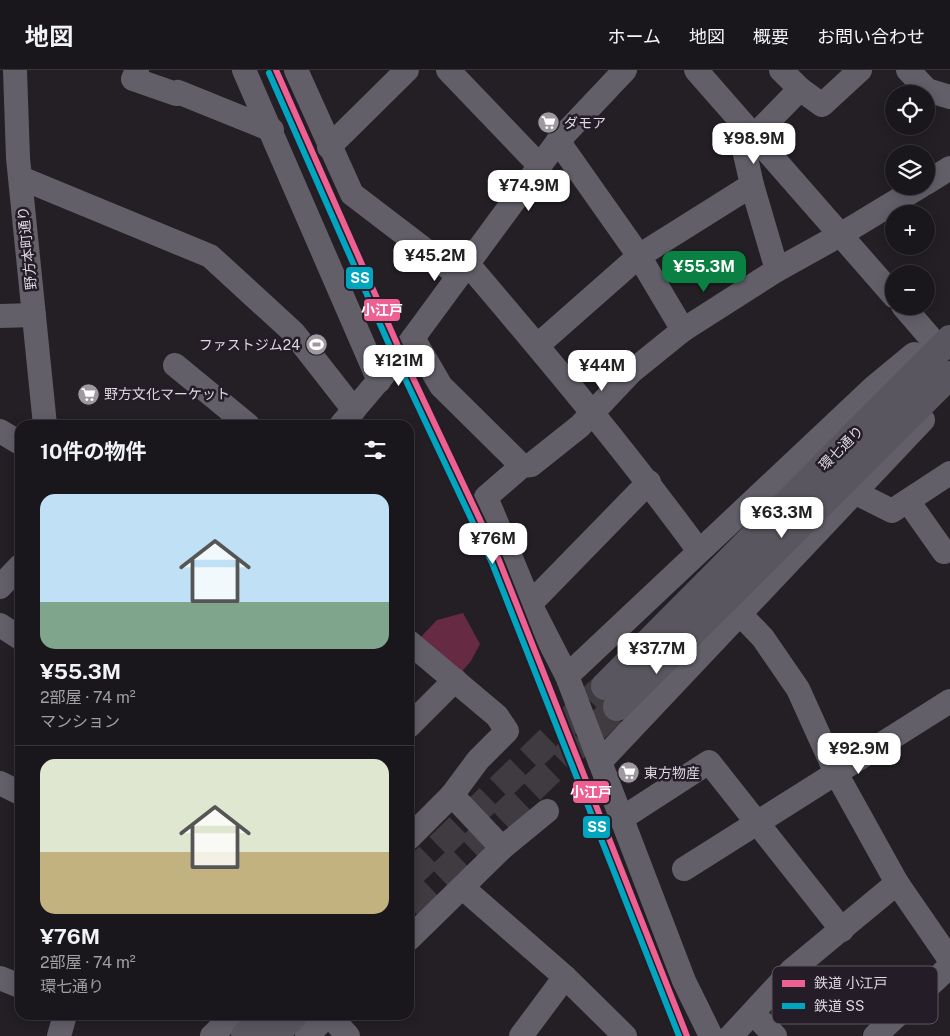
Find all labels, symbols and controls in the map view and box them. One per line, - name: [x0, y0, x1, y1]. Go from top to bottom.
- text: 地図: [25, 22, 73, 50]
- text: ホーム: [608, 26, 661, 47]
- text: 地図: [689, 26, 725, 47]
- text: 概要: [753, 26, 789, 47]
- text: お問い合わせ: [817, 26, 925, 47]
- map controls: [885, 85, 935, 315]
- button: locate: [885, 85, 935, 135]
- supermarket icon: ダモア: [536, 111, 560, 135]
- place label: ダモア: [564, 115, 606, 131]
- pin: ¥98.9M: [713, 122, 795, 165]
- text: ¥98.9M: [723, 129, 785, 148]
- button: layers: [885, 145, 935, 195]
- pin: ¥74.9M: [488, 170, 570, 212]
- text: ¥74.9M: [499, 176, 559, 195]
- street label: 野方本町通り: [15, 205, 39, 291]
- button: +: [885, 205, 935, 255]
- pin: ¥45.2M: [394, 240, 476, 282]
- text: ¥45.2M: [404, 246, 466, 265]
- pin: ¥55.3M: [663, 250, 745, 293]
- text: ¥55.3M: [673, 257, 735, 276]
- button: −: [885, 265, 935, 315]
- line badge: SS: [345, 266, 374, 290]
- text: SS: [350, 270, 370, 286]
- line badge: 小江戸: [363, 298, 401, 322]
- text: 小江戸: [361, 302, 403, 318]
- sports icon: ファストジム24: [304, 333, 328, 357]
- place label: ファストジム24: [199, 337, 300, 353]
- pin: ¥121M: [364, 344, 434, 387]
- pin: ¥44M: [572, 350, 632, 392]
- text: ¥121M: [374, 351, 424, 370]
- text: ¥44M: [579, 356, 625, 375]
- supermarket icon: 野方文化マーケット: [76, 382, 100, 406]
- place label: 野方文化マーケット: [104, 386, 230, 402]
- street label: 環七通り: [816, 423, 866, 473]
- icon: filters: [361, 436, 389, 464]
- text: 10件の物件: [40, 439, 147, 464]
- pin: ¥63.3M: [741, 496, 823, 539]
- text: ¥63.3M: [751, 503, 813, 522]
- pin: ¥76M: [463, 522, 523, 565]
- icon: home: [170, 526, 260, 616]
- text: ¥76M: [470, 529, 516, 548]
- pin: ¥37.7M: [616, 632, 698, 675]
- text: ¥37.7M: [629, 639, 685, 658]
- text: ¥55.3M: [40, 659, 121, 684]
- text: 2部屋 · 74 m²: [40, 688, 136, 707]
- text: マンション: [40, 712, 120, 731]
- pin: ¥92.9M: [818, 732, 900, 775]
- text: ¥92.9M: [829, 739, 889, 758]
- supermarket icon: 東方物産: [616, 761, 640, 785]
- place label: 東方物産: [644, 765, 700, 781]
- line badge: 小江戸: [572, 780, 610, 804]
- text: 小江戸: [570, 784, 612, 800]
- icon: home: [170, 792, 260, 882]
- line badge: SS: [582, 815, 611, 839]
- text: SS: [587, 819, 607, 835]
- text: ¥76M: [40, 924, 100, 949]
- text: 2部屋 · 74 m²: [40, 953, 136, 972]
- legend: [772, 966, 938, 1024]
- text: 鉄道 小江戸: [814, 975, 887, 991]
- text: 環七通り: [40, 977, 104, 996]
- text: 鉄道 SS: [814, 998, 864, 1014]

